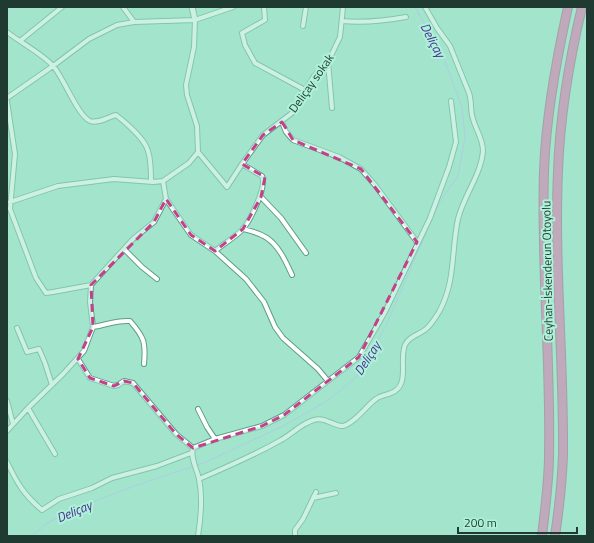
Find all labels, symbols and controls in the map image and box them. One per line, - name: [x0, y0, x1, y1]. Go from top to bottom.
- water label: Deliçay: [415, 19, 451, 63]
- street label: Deliçay sokak: [284, 49, 338, 116]
- street label: Ceyhan-İskenderun Otoyolu: [536, 201, 558, 341]
- water label: Deliçay: [349, 335, 387, 379]
- water label: Deliçay: [53, 494, 97, 527]
- scale bar: [458, 509, 577, 535]
- text: 200 m: [464, 513, 497, 532]

